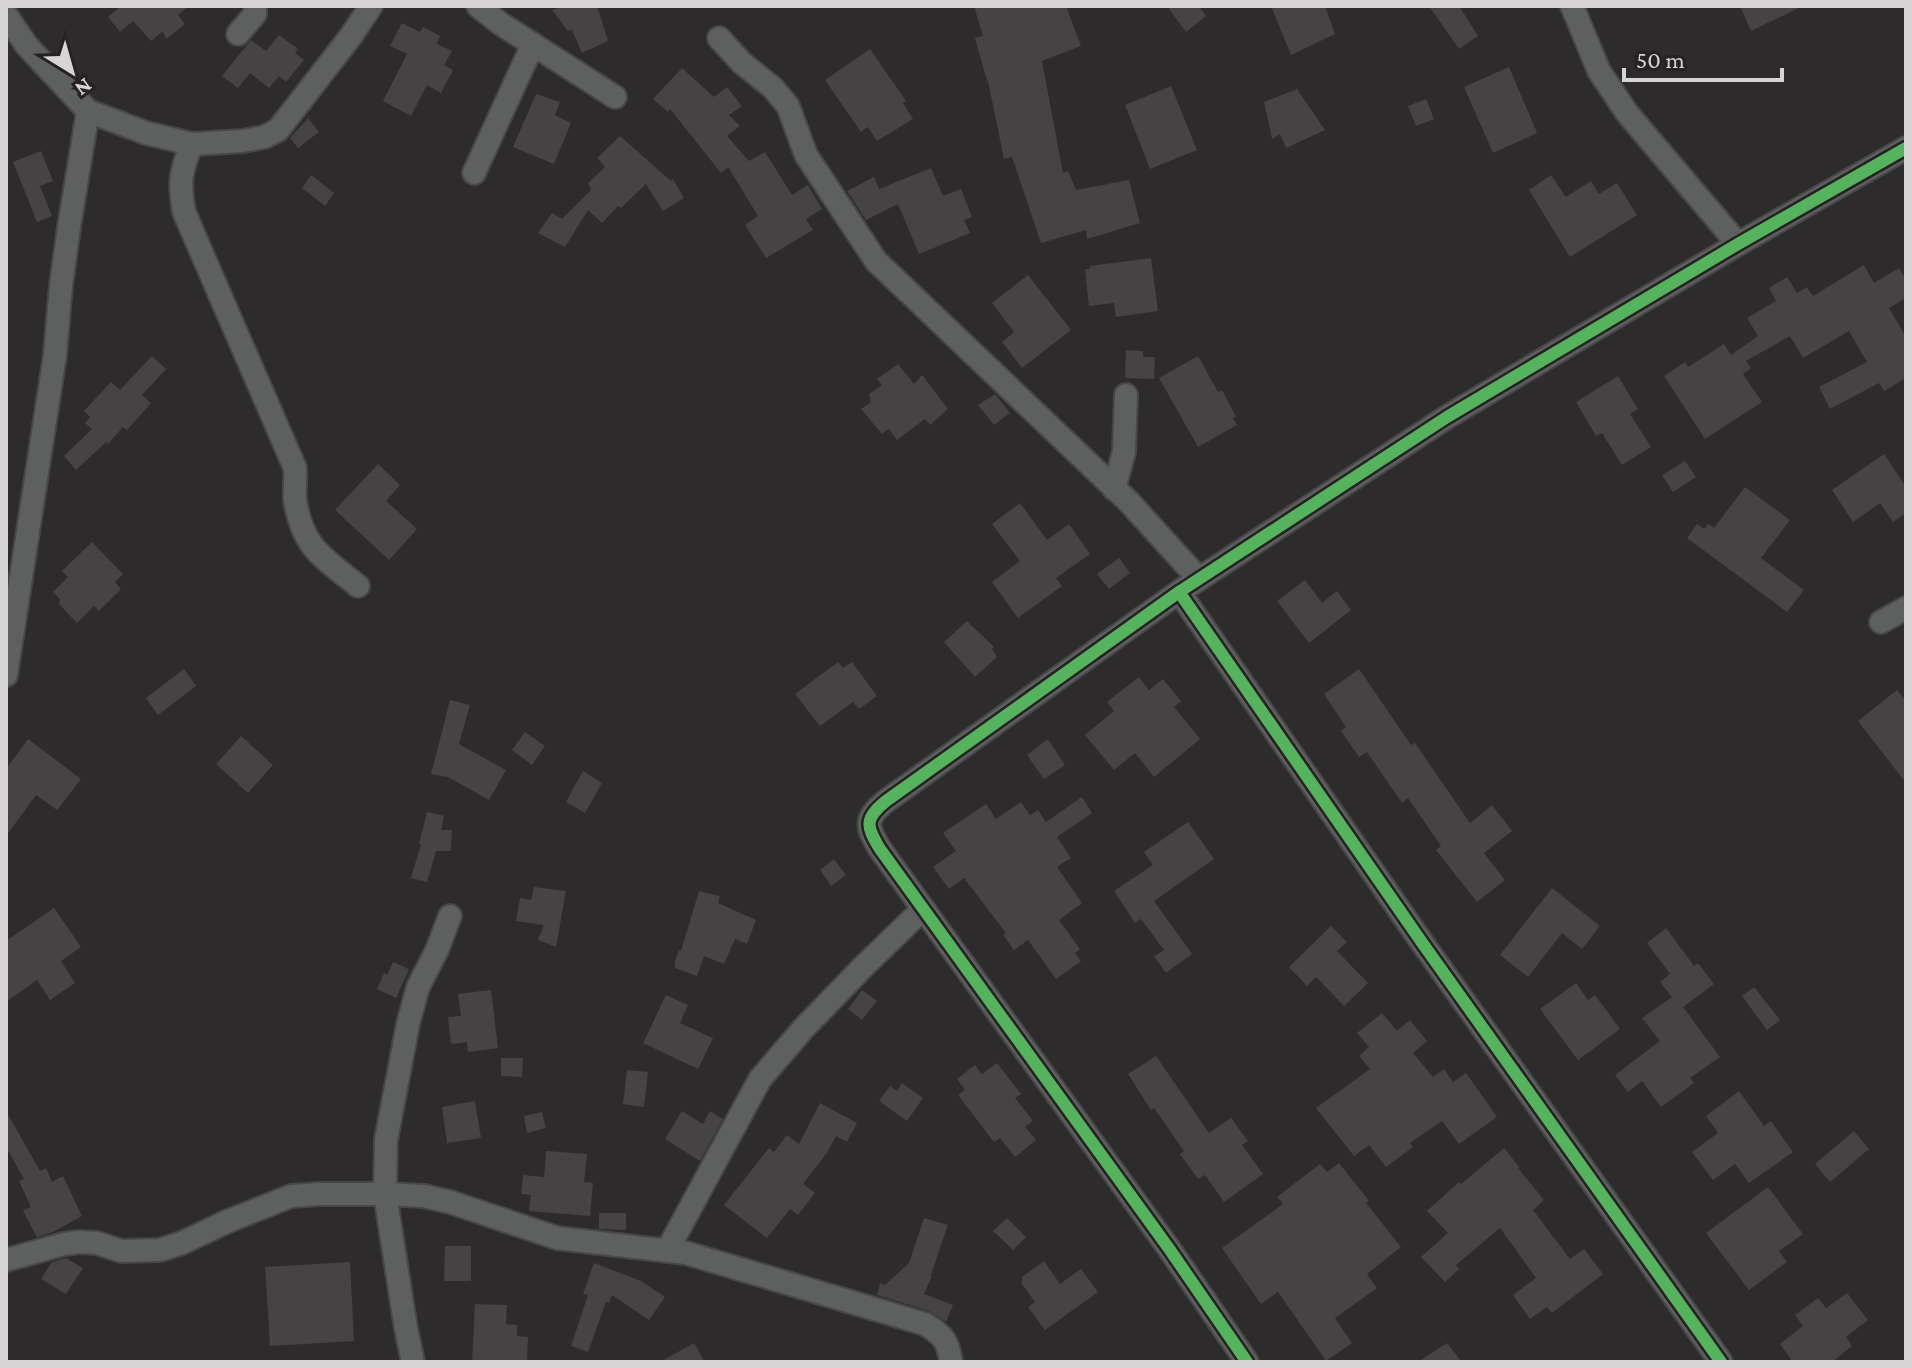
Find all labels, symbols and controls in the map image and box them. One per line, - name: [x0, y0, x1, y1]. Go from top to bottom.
- north arrow: [32, 32, 112, 112]
- scale bar: [1624, 32, 1782, 82]
- text: 50 m: [1636, 46, 1685, 73]
- text: N: [70, 73, 97, 102]

